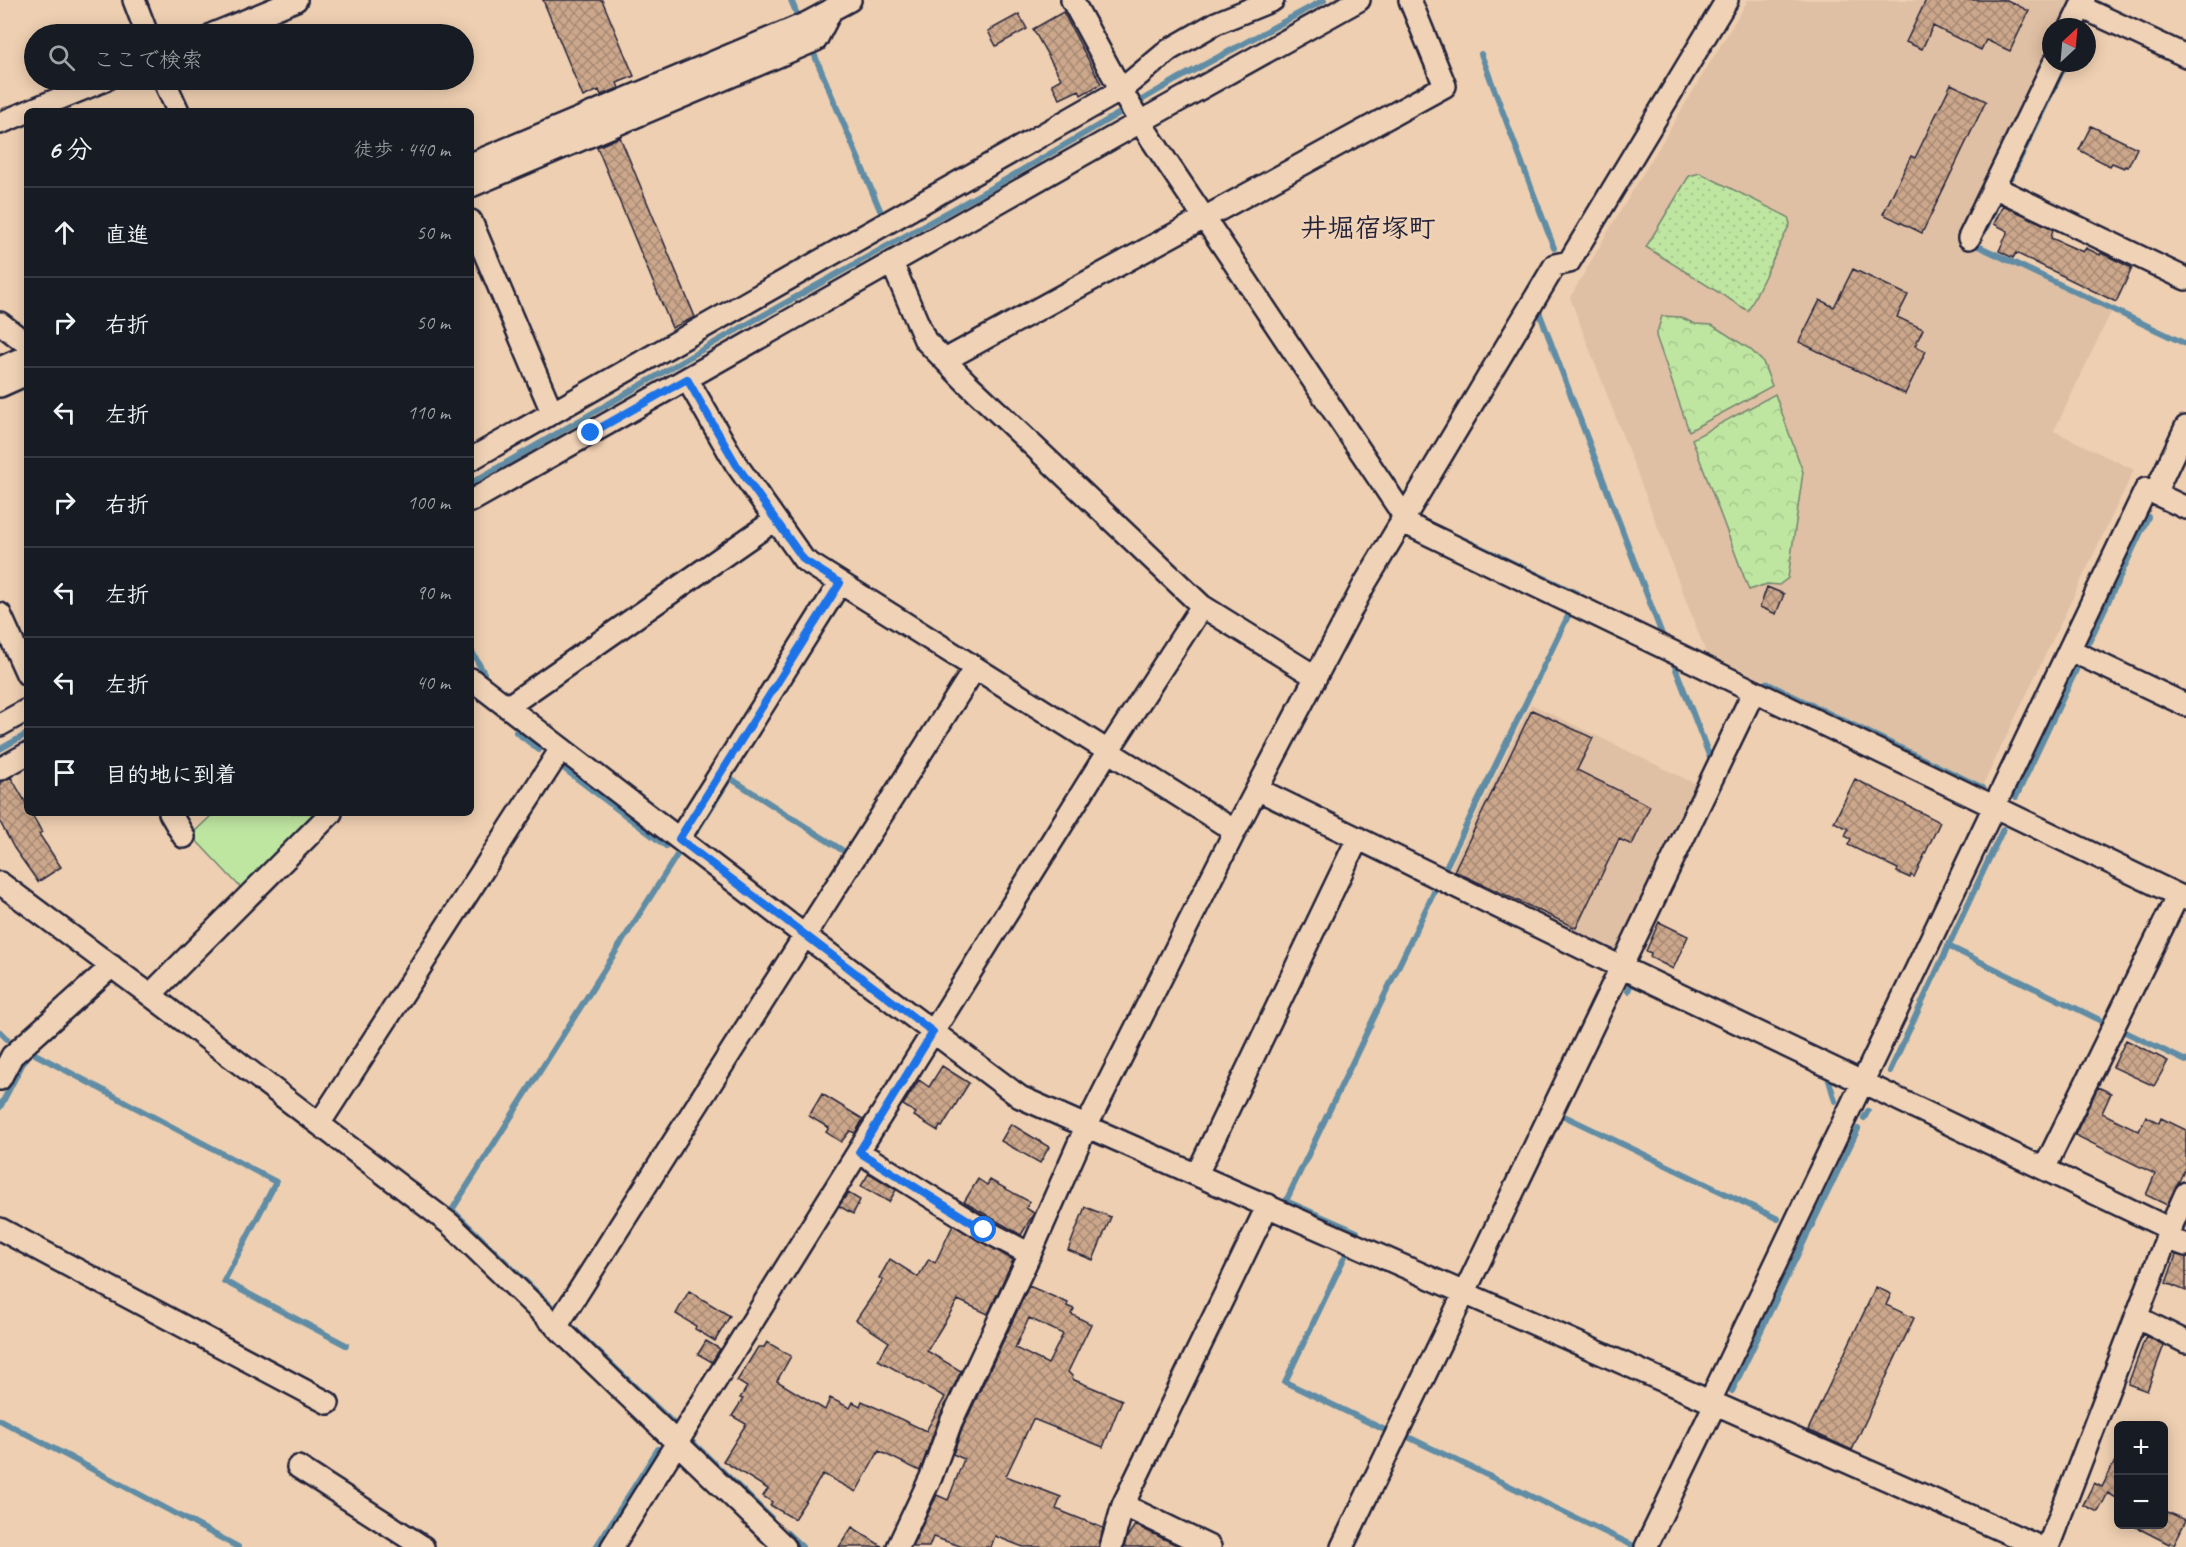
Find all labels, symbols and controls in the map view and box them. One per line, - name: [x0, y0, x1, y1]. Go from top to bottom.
- north arrow: [2042, 18, 2096, 72]
- search box: [24, 24, 474, 90]
- icon: search: [45, 41, 78, 74]
- text: ここで検索: [93, 46, 203, 74]
- text: 6 分: [48, 133, 93, 166]
- text: 徒歩 · 440 m: [354, 137, 450, 162]
- district label: 井堀宿塚町: [1301, 211, 1436, 245]
- icon: ahead: [48, 216, 81, 249]
- text: 50 m: [416, 220, 450, 245]
- text: 直進: [105, 221, 149, 249]
- icon: right: [48, 306, 81, 339]
- text: 50 m: [416, 310, 450, 335]
- text: 右折: [105, 311, 149, 339]
- icon: left: [48, 396, 81, 429]
- text: 110 m: [407, 400, 450, 425]
- text: 左折: [105, 401, 149, 429]
- route end: [577, 419, 603, 445]
- icon: right: [48, 486, 81, 519]
- text: 100 m: [407, 490, 450, 515]
- text: 右折: [105, 491, 149, 519]
- icon: left: [48, 576, 81, 609]
- text: 90 m: [416, 580, 450, 605]
- text: 左折: [105, 581, 149, 609]
- icon: left: [48, 666, 81, 699]
- text: 40 m: [416, 670, 450, 695]
- text: 左折: [105, 671, 149, 699]
- icon: arrive: [48, 756, 81, 789]
- text: 目的地に到着: [105, 761, 237, 789]
- route start: [970, 1216, 996, 1242]
- map controls: [2114, 1421, 2168, 1529]
- button: +: [2114, 1421, 2168, 1475]
- button: −: [2114, 1475, 2168, 1529]

